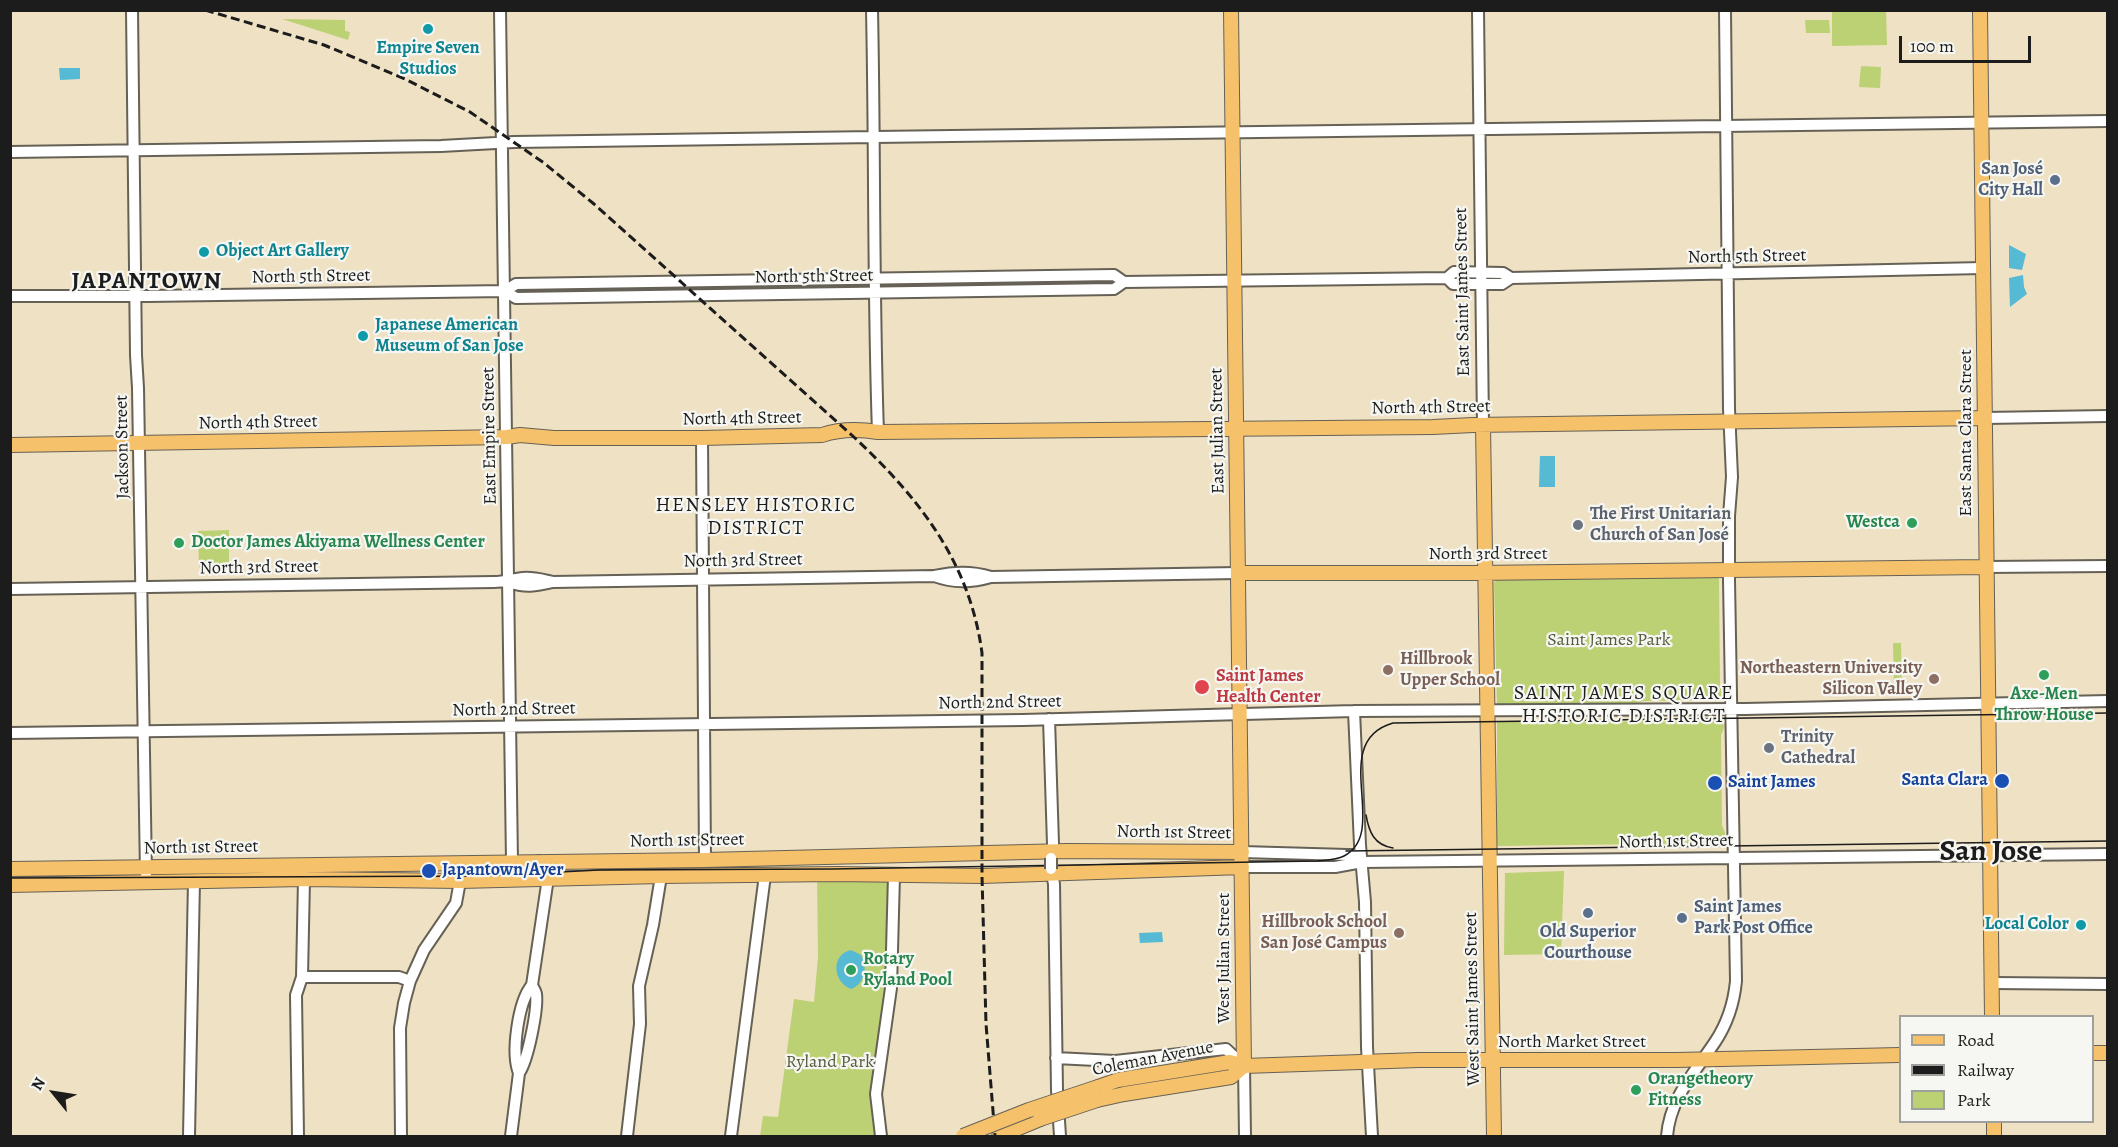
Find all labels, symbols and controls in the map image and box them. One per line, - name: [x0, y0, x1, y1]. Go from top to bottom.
- marker: Empire Seven Studios: [421, 22, 435, 36]
- scale bar: [1902, 24, 2034, 62]
- text: 100 m: [1910, 34, 1954, 58]
- place label: Empire Seven Studios: [376, 38, 480, 80]
- place label: San José City Hall: [1978, 159, 2043, 201]
- marker: San José City Hall: [2048, 173, 2062, 187]
- street label: East Saint James Street: [1451, 207, 1475, 377]
- place label: Object Art Gallery: [216, 241, 349, 263]
- marker: Object Art Gallery: [197, 245, 211, 259]
- street label: North 5th Street: [1687, 245, 1807, 269]
- street label: North 5th Street: [251, 265, 371, 289]
- street label: North 5th Street: [754, 265, 874, 289]
- district label: JAPANTOWN: [72, 268, 222, 296]
- place label: Japanese American Museum of San Jose: [375, 315, 524, 358]
- marker: Japanese American Museum of San Jose: [356, 329, 370, 343]
- street label: East Santa Clara Street: [1956, 349, 1978, 517]
- street label: East Empire Street: [478, 367, 502, 505]
- street label: East Julian Street: [1206, 368, 1230, 494]
- street label: Jackson Street: [111, 395, 135, 499]
- street label: North 4th Street: [1371, 396, 1491, 420]
- street label: North 4th Street: [682, 407, 802, 431]
- street label: North 4th Street: [198, 411, 318, 435]
- district label: HENSLEY HISTORIC DISTRICT: [656, 494, 856, 541]
- place label: The First Unitarian Church of San José: [1590, 504, 1731, 546]
- place label: Westca: [1846, 512, 1900, 534]
- marker: Westca: [1905, 516, 1919, 530]
- marker: The First Unitarian Church of San José: [1571, 518, 1585, 532]
- place label: Doctor James Akiyama Wellness Center: [191, 532, 485, 554]
- marker: Doctor James Akiyama Wellness Center: [172, 536, 186, 550]
- street label: North 3rd Street: [1428, 544, 1548, 566]
- street label: North 3rd Street: [683, 549, 803, 573]
- street label: North 3rd Street: [199, 556, 319, 580]
- park label: Saint James Park: [1547, 630, 1671, 652]
- place label: Hillbrook Upper School: [1400, 649, 1500, 692]
- place label: Northeastern University Silicon Valley: [1740, 658, 1922, 700]
- marker: Hillbrook Upper School: [1381, 663, 1395, 677]
- place label: Saint James Health Center: [1216, 666, 1321, 708]
- marker: Axe-Men Throw House: [2037, 668, 2051, 682]
- marker: Northeastern University Silicon Valley: [1927, 672, 1941, 686]
- marker: Saint James Health Center: [1193, 678, 1211, 696]
- district label: SAINT JAMES SQUARE HISTORIC DISTRICT: [1514, 682, 1734, 729]
- place label: Axe-Men Throw House: [1995, 684, 2093, 726]
- street label: North 2nd Street: [938, 691, 1062, 715]
- street label: North 2nd Street: [452, 698, 576, 722]
- place label: Trinity Cathedral: [1781, 727, 1855, 770]
- marker: Trinity Cathedral: [1762, 741, 1776, 755]
- place label: Santa Clara: [1901, 770, 1988, 792]
- place label: Saint James: [1728, 772, 1816, 794]
- marker: Santa Clara: [1993, 772, 2011, 790]
- marker: Saint James: [1706, 774, 1724, 792]
- street label: North 1st Street: [1116, 821, 1232, 845]
- street label: North 1st Street: [629, 829, 745, 853]
- street label: North 1st Street: [1618, 830, 1734, 854]
- district label: San Jose: [1940, 835, 2042, 871]
- street label: North 1st Street: [143, 836, 259, 860]
- place label: Japantown/Ayer: [442, 860, 564, 882]
- marker: Japantown/Ayer: [420, 862, 438, 880]
- street label: West Julian Street: [1214, 893, 1236, 1023]
- place label: Saint James Park Post Office: [1694, 897, 1813, 940]
- marker: Old Superior Courthouse: [1581, 906, 1595, 920]
- marker: Saint James Park Post Office: [1675, 911, 1689, 925]
- place label: Hillbrook School San José Campus: [1260, 912, 1387, 954]
- street label: West Saint James Street: [1461, 912, 1485, 1086]
- place label: Local Color: [1985, 914, 2069, 936]
- marker: Local Color: [2074, 918, 2088, 932]
- place label: Old Superior Courthouse: [1540, 922, 1636, 964]
- marker: Hillbrook School San José Campus: [1392, 926, 1406, 940]
- place label: Rotary Ryland Pool: [863, 949, 952, 992]
- marker: Rotary Ryland Pool: [844, 963, 858, 977]
- legend: [1899, 1015, 2094, 1123]
- text: Road: [1957, 1028, 1994, 1052]
- street label: North Market Street: [1498, 1032, 1646, 1054]
- street label: Coleman Avenue: [1091, 1037, 1215, 1081]
- park label: Ryland Park: [786, 1052, 874, 1074]
- text: Railway: [1957, 1058, 2014, 1082]
- north arrow: [24, 1063, 84, 1123]
- place label: Orangetheory Fitness: [1648, 1069, 1753, 1112]
- text: N: [26, 1073, 51, 1095]
- marker: Orangetheory Fitness: [1629, 1083, 1643, 1097]
- text: Park: [1957, 1088, 1991, 1112]

